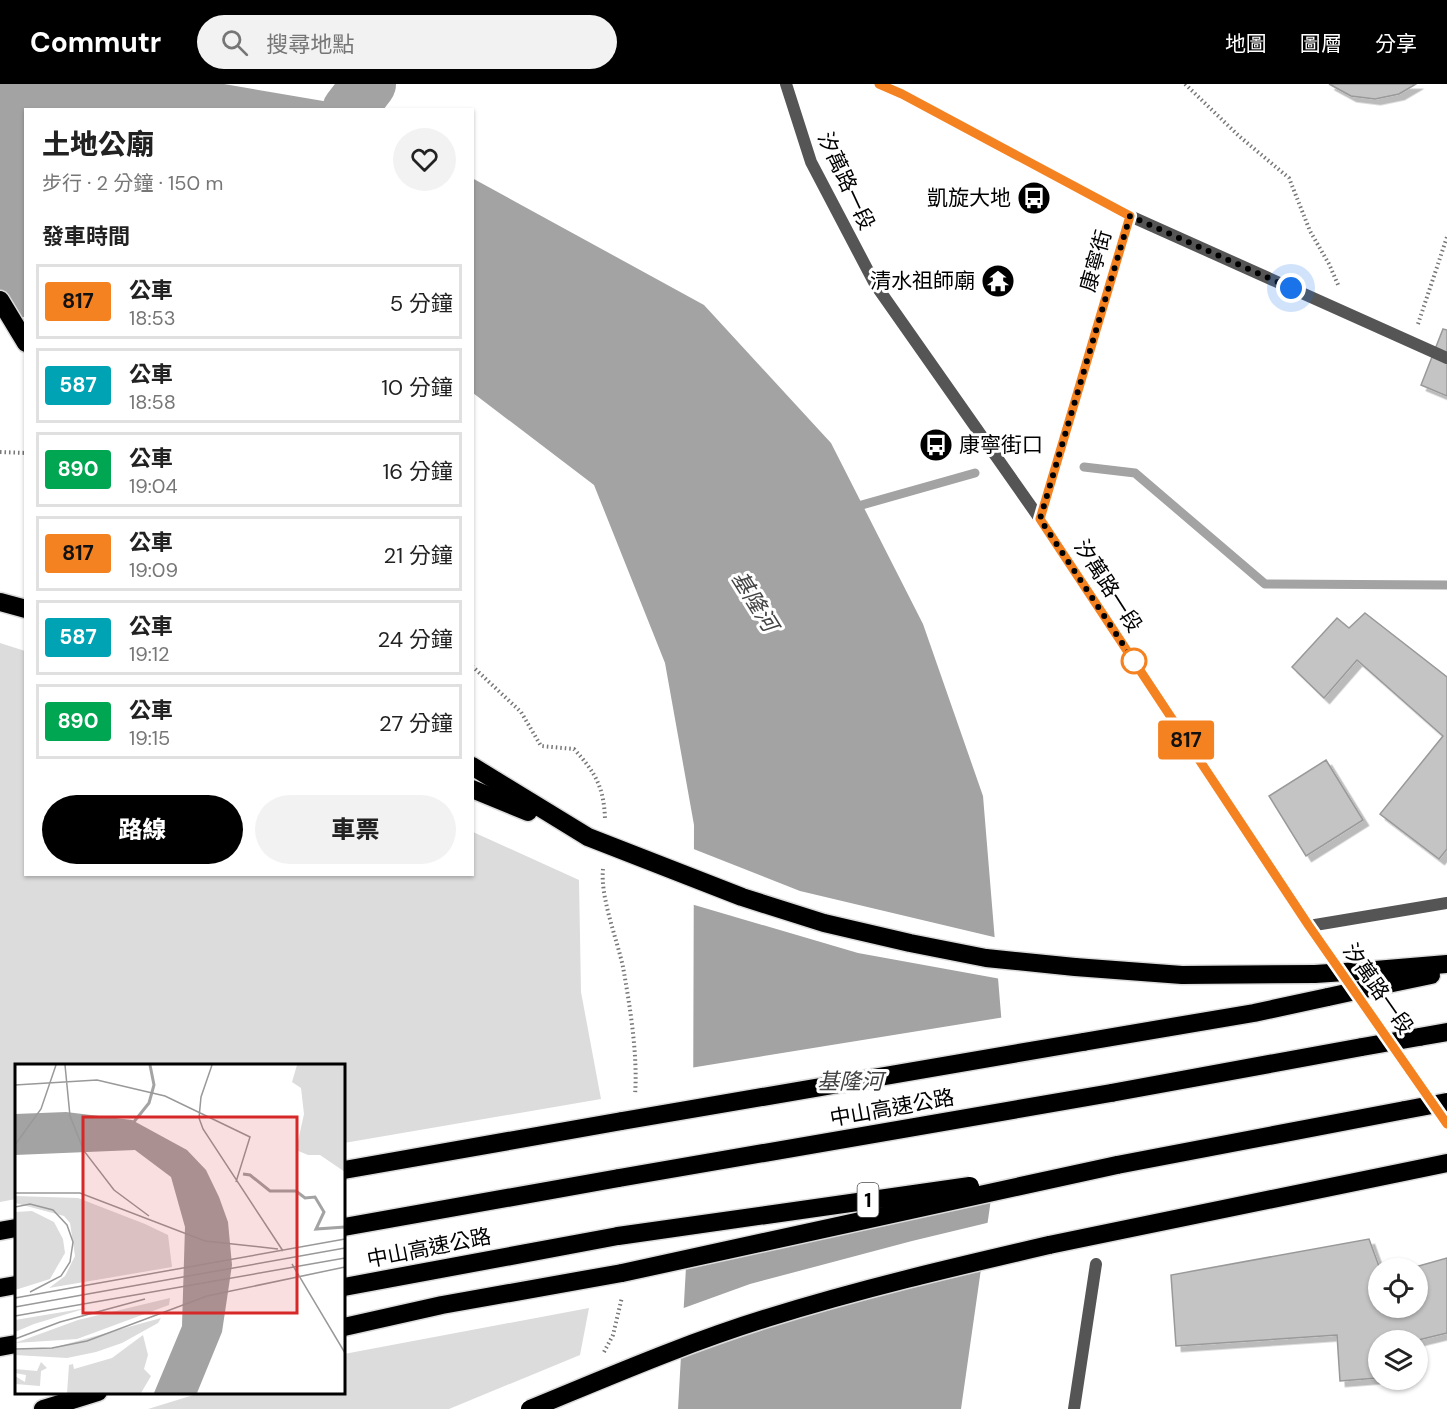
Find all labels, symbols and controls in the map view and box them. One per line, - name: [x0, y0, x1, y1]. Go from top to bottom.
- search box: [197, 15, 617, 69]
- text: Commutr: [30, 24, 161, 61]
- icon: search: [218, 26, 251, 59]
- text: 搜尋地點: [266, 30, 354, 59]
- text: 地圖: [1225, 30, 1267, 58]
- text: 圖層: [1300, 30, 1342, 58]
- text: 分享: [1375, 30, 1417, 58]
- text: 土地公廟: [42, 126, 154, 163]
- button: heart: [393, 128, 456, 191]
- street label: 汐萬路一段: [811, 128, 881, 234]
- text: 步行 · 2 分鐘 · 150 m: [42, 170, 223, 196]
- bus stop icon: 凱旋大地: [1016, 180, 1052, 216]
- place label: 凱旋大地: [927, 184, 1011, 212]
- text: 發車時間: [42, 222, 130, 251]
- street label: 康寧街: [1074, 227, 1118, 295]
- temple icon: 清水祖師廟: [980, 263, 1016, 299]
- place label: 清水祖師廟: [870, 267, 975, 295]
- your location: [1276, 273, 1306, 303]
- text: 公車: [129, 276, 173, 305]
- text: 817: [62, 287, 94, 315]
- text: 5 分鐘: [390, 289, 453, 318]
- text: 18:53: [129, 305, 175, 331]
- text: 公車: [129, 360, 173, 389]
- text: 587: [59, 371, 97, 399]
- text: 10 分鐘: [381, 373, 453, 402]
- text: 18:58: [129, 389, 176, 415]
- bus stop icon: 康寧街口: [918, 427, 954, 463]
- place label: 康寧街口: [959, 431, 1043, 459]
- text: 公車: [129, 444, 173, 473]
- text: 890: [58, 455, 98, 483]
- text: 16 分鐘: [382, 457, 453, 486]
- text: 19:04: [129, 473, 178, 499]
- text: 公車: [129, 528, 173, 557]
- street label: 汐萬路一段: [1068, 534, 1148, 638]
- text: 817: [62, 539, 94, 567]
- text: 21 分鐘: [384, 541, 453, 570]
- text: 19:09: [129, 557, 178, 583]
- water label: 基隆河: [725, 566, 786, 640]
- text: 公車: [129, 612, 173, 641]
- text: 587: [59, 623, 97, 651]
- text: 24 分鐘: [377, 625, 453, 654]
- text: 19:12: [129, 641, 170, 667]
- unlabelled marker: [1121, 648, 1147, 674]
- text: 公車: [129, 696, 173, 725]
- text: 890: [58, 707, 98, 735]
- text: 27 分鐘: [379, 709, 453, 738]
- line badge: 817: [1152, 720, 1220, 760]
- text: 19:15: [129, 725, 170, 751]
- text: 817: [1170, 726, 1202, 754]
- button: 路線: [42, 795, 243, 864]
- button: 車票: [255, 795, 456, 864]
- street label: 汐萬路一段: [1336, 938, 1420, 1040]
- inset map: [15, 1064, 345, 1394]
- water label: 基隆河: [817, 1067, 887, 1096]
- street label: 中山高速公路: [828, 1083, 956, 1133]
- road number: 1: [858, 1183, 878, 1217]
- street label: 中山高速公路: [364, 1222, 494, 1274]
- map controls: [1368, 1258, 1428, 1390]
- button: locate: [1368, 1258, 1428, 1318]
- button: layers: [1368, 1330, 1428, 1390]

